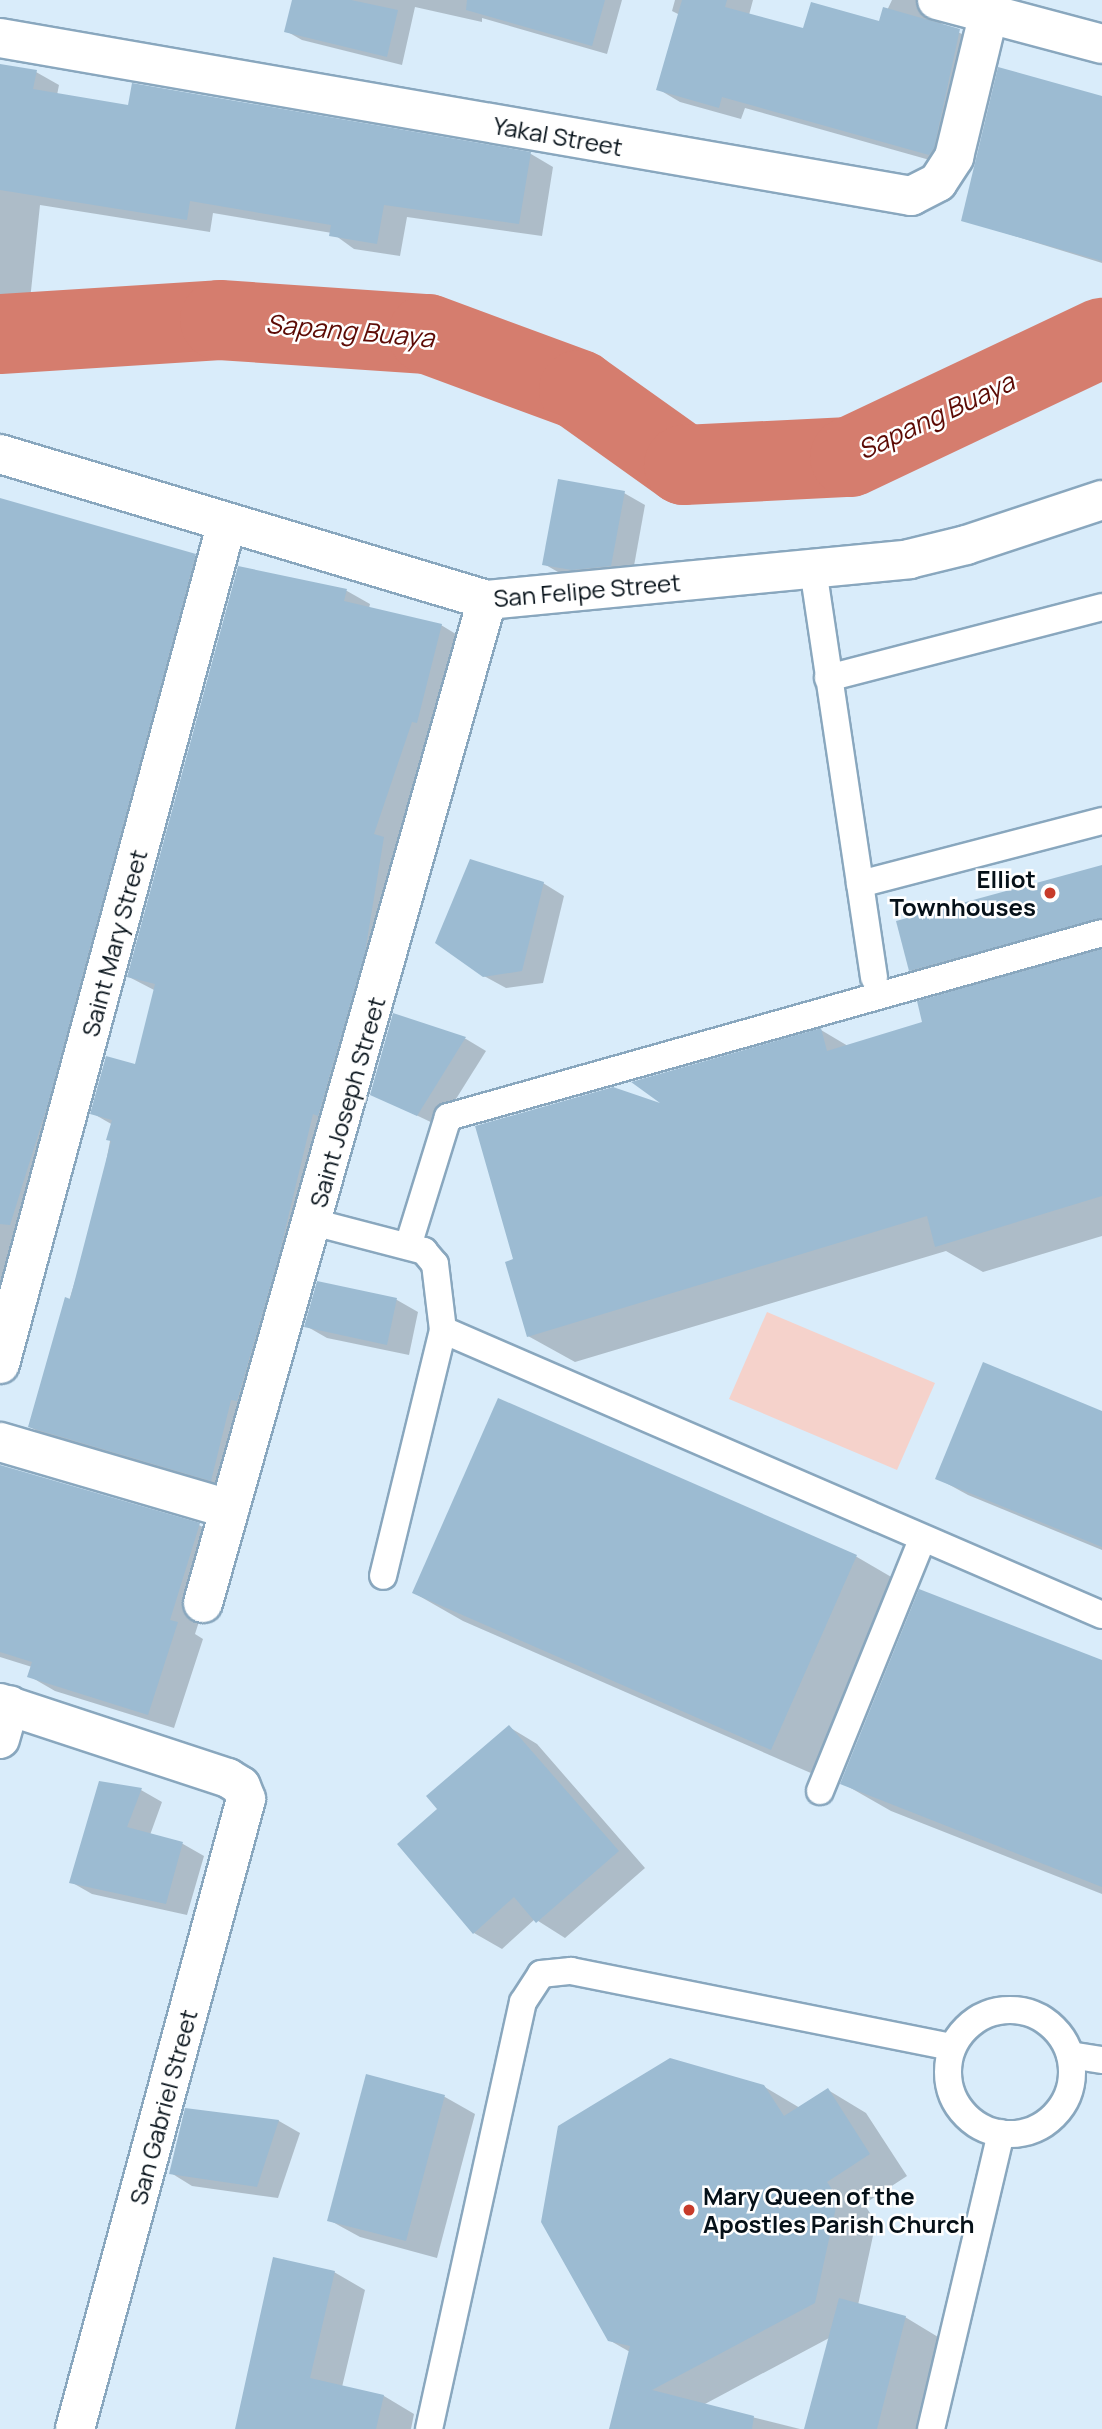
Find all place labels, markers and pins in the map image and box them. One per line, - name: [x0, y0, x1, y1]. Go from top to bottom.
- place label: Elliot Townhouses: [889, 865, 1036, 921]
- marker: Elliot Townhouses: [1042, 885, 1058, 901]
- place label: Mary Queen of the Apostles Parish Church: [703, 2182, 975, 2238]
- marker: Mary Queen of the Apostles Parish Church: [681, 2202, 697, 2218]

